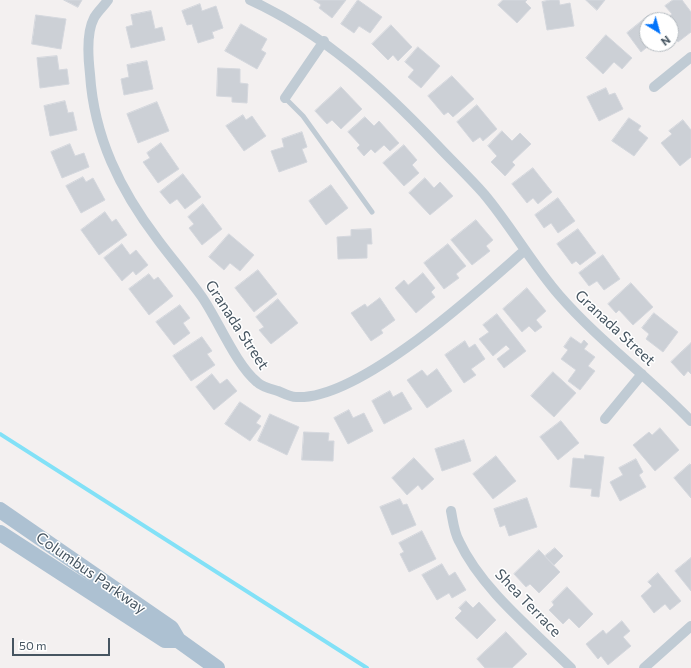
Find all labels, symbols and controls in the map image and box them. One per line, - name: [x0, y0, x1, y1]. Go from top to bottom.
- north arrow: [639, 12, 679, 52]
- text: N: [659, 34, 673, 49]
- street label: Granada Street: [201, 277, 273, 373]
- street label: Granada Street: [571, 286, 659, 370]
- street label: Columbus Parkway: [33, 528, 149, 618]
- street label: Shea Terrace: [491, 565, 565, 641]
- scale bar: [14, 630, 112, 656]
- text: 50 m: [19, 638, 47, 652]

